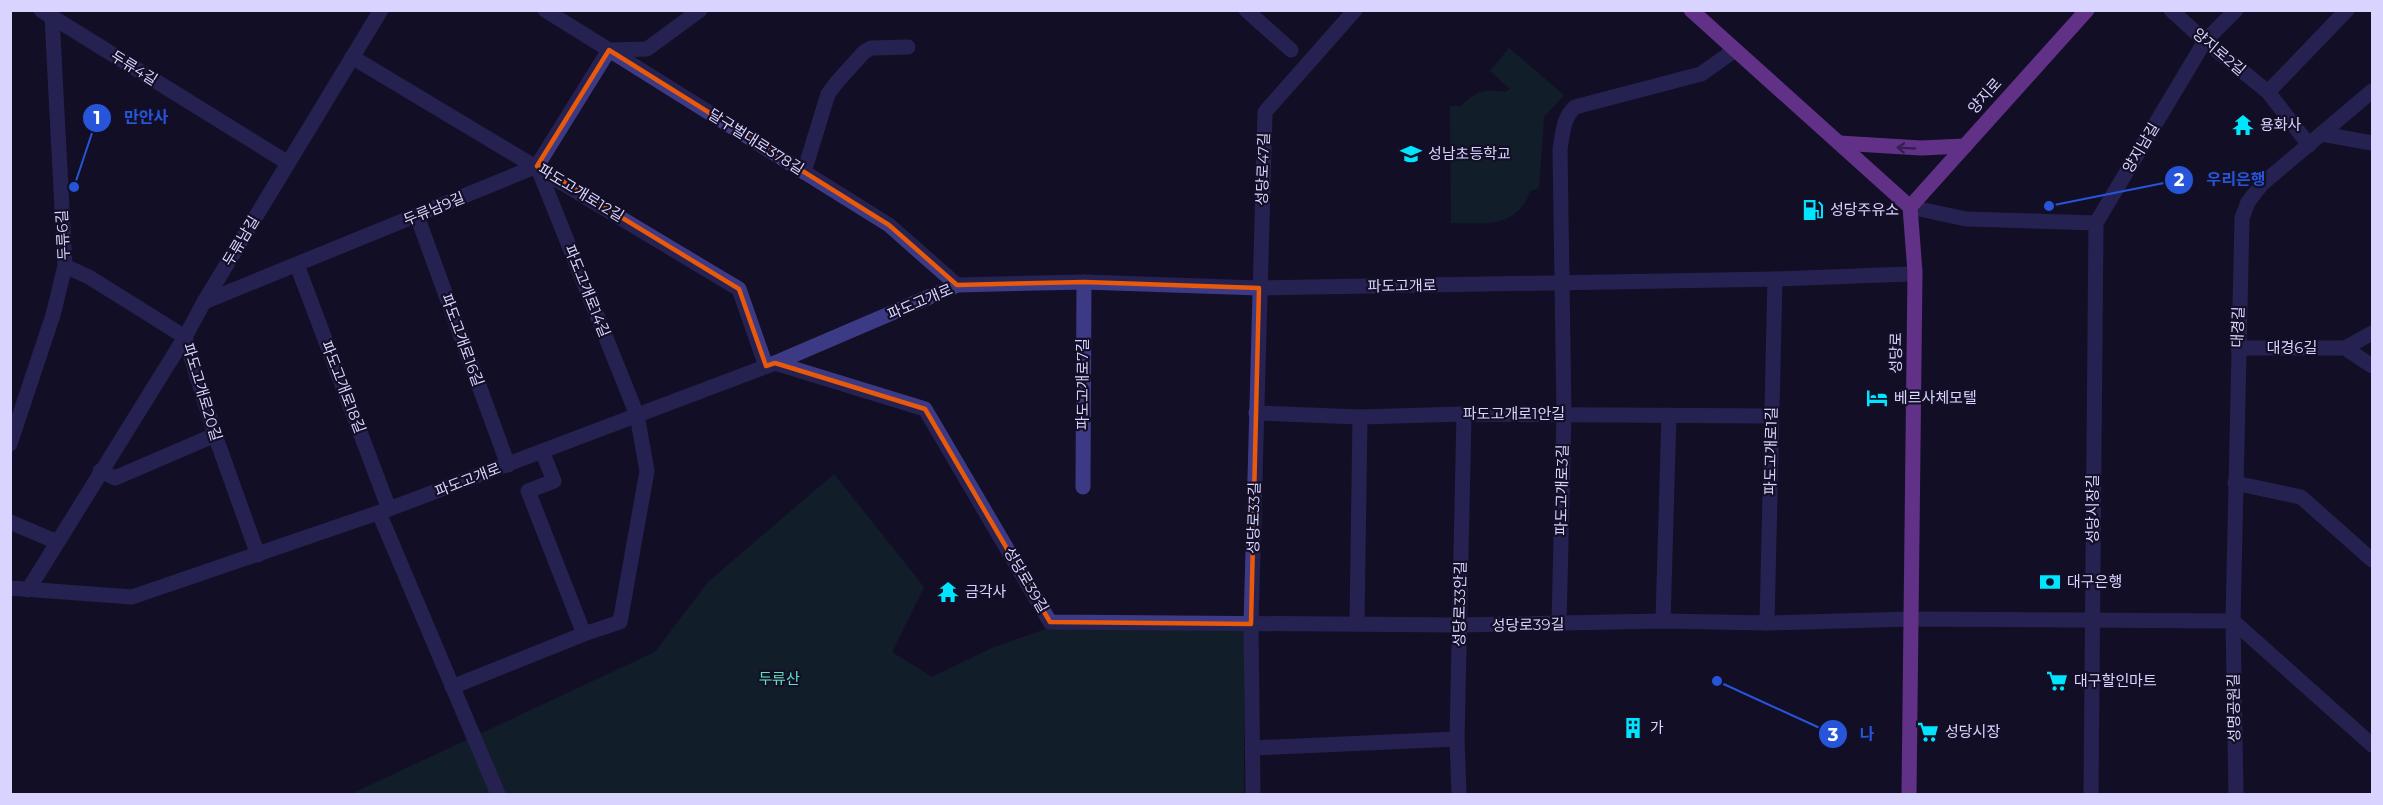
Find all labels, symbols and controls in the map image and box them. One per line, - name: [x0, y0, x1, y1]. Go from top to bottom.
- street label: 양지로2길: [2189, 24, 2250, 79]
- street label: 두류4길: [107, 46, 161, 89]
- street label: 양지로: [1964, 74, 2006, 117]
- callout: 만안사: [82, 101, 181, 135]
- street label: 달구벌대로378길: [705, 105, 808, 179]
- text: 1: [93, 107, 101, 129]
- text: 만안사: [124, 108, 168, 127]
- temple icon: 용화사: [2231, 113, 2255, 137]
- place label: 용화사: [2260, 115, 2302, 134]
- street label: 양지남길: [2118, 119, 2163, 176]
- street label: 성당로47길: [1252, 132, 1273, 206]
- school or university icon: 성남초등학교: [1399, 142, 1423, 166]
- one-way arrow: [1897, 142, 1917, 153]
- place label: 성남초등학교: [1428, 144, 1511, 163]
- street label: 파도고개로12길: [535, 160, 628, 226]
- callout: 우리은행: [2164, 163, 2277, 197]
- text: 2: [2174, 169, 2185, 191]
- text: 우리은행: [2207, 170, 2265, 189]
- street label: 두류남9길: [400, 188, 467, 229]
- fuel station icon: 성당주유소: [1801, 198, 1825, 222]
- place label: 성당주유소: [1830, 200, 1899, 219]
- street label: 두류6길: [52, 209, 73, 261]
- street label: 두류남길: [218, 212, 263, 269]
- street label: 파도고개로14길: [560, 242, 615, 340]
- street label: 파도고개로: [1367, 275, 1437, 296]
- street label: 파도고개로: [884, 279, 955, 324]
- street label: 파도고개로16길: [437, 291, 488, 389]
- street label: 대경길: [2227, 306, 2248, 348]
- street label: 성당로: [1886, 332, 1905, 374]
- street label: 파도고개로18길: [317, 338, 370, 436]
- street label: 파도고개로7길: [1073, 338, 1092, 430]
- street label: 대경6길: [2267, 338, 2317, 357]
- street label: 파도고개로20길: [179, 341, 226, 443]
- hotel icon: 베르사체모텔: [1865, 386, 1889, 410]
- place label: 베르사체모텔: [1894, 388, 1977, 407]
- street label: 파도고개로1안길: [1463, 404, 1565, 423]
- street label: 파도고개로1길: [1760, 407, 1781, 495]
- street label: 파도고개로3길: [1551, 444, 1572, 536]
- street label: 파도고개로: [432, 458, 503, 501]
- street label: 성당시장길: [2083, 474, 2102, 544]
- street label: 성당로33길: [1243, 482, 1264, 554]
- street label: 성당로39길: [1000, 543, 1053, 616]
- street label: 성당로33안길: [1449, 561, 1470, 647]
- bank icon: 대구은행: [2038, 570, 2062, 594]
- place label: 대구은행: [2067, 572, 2122, 591]
- temple icon: 금각사: [936, 580, 960, 604]
- place label: 금각사: [965, 582, 1007, 601]
- street label: 성당로39길: [1491, 614, 1565, 635]
- park label: 두류산: [758, 669, 800, 688]
- supermarket icon: 대구할인마트: [2045, 669, 2069, 693]
- place label: 대구할인마트: [2074, 671, 2157, 690]
- street label: 성명공원길: [2223, 673, 2244, 743]
- building icon: 가: [1621, 716, 1645, 740]
- callout: 나: [1818, 717, 1886, 751]
- place label: 가: [1650, 718, 1664, 737]
- supermarket icon: 성당시장: [1916, 720, 1940, 744]
- place label: 성당시장: [1945, 722, 2000, 741]
- text: 3: [1827, 724, 1839, 746]
- text: 나: [1860, 725, 1875, 744]

